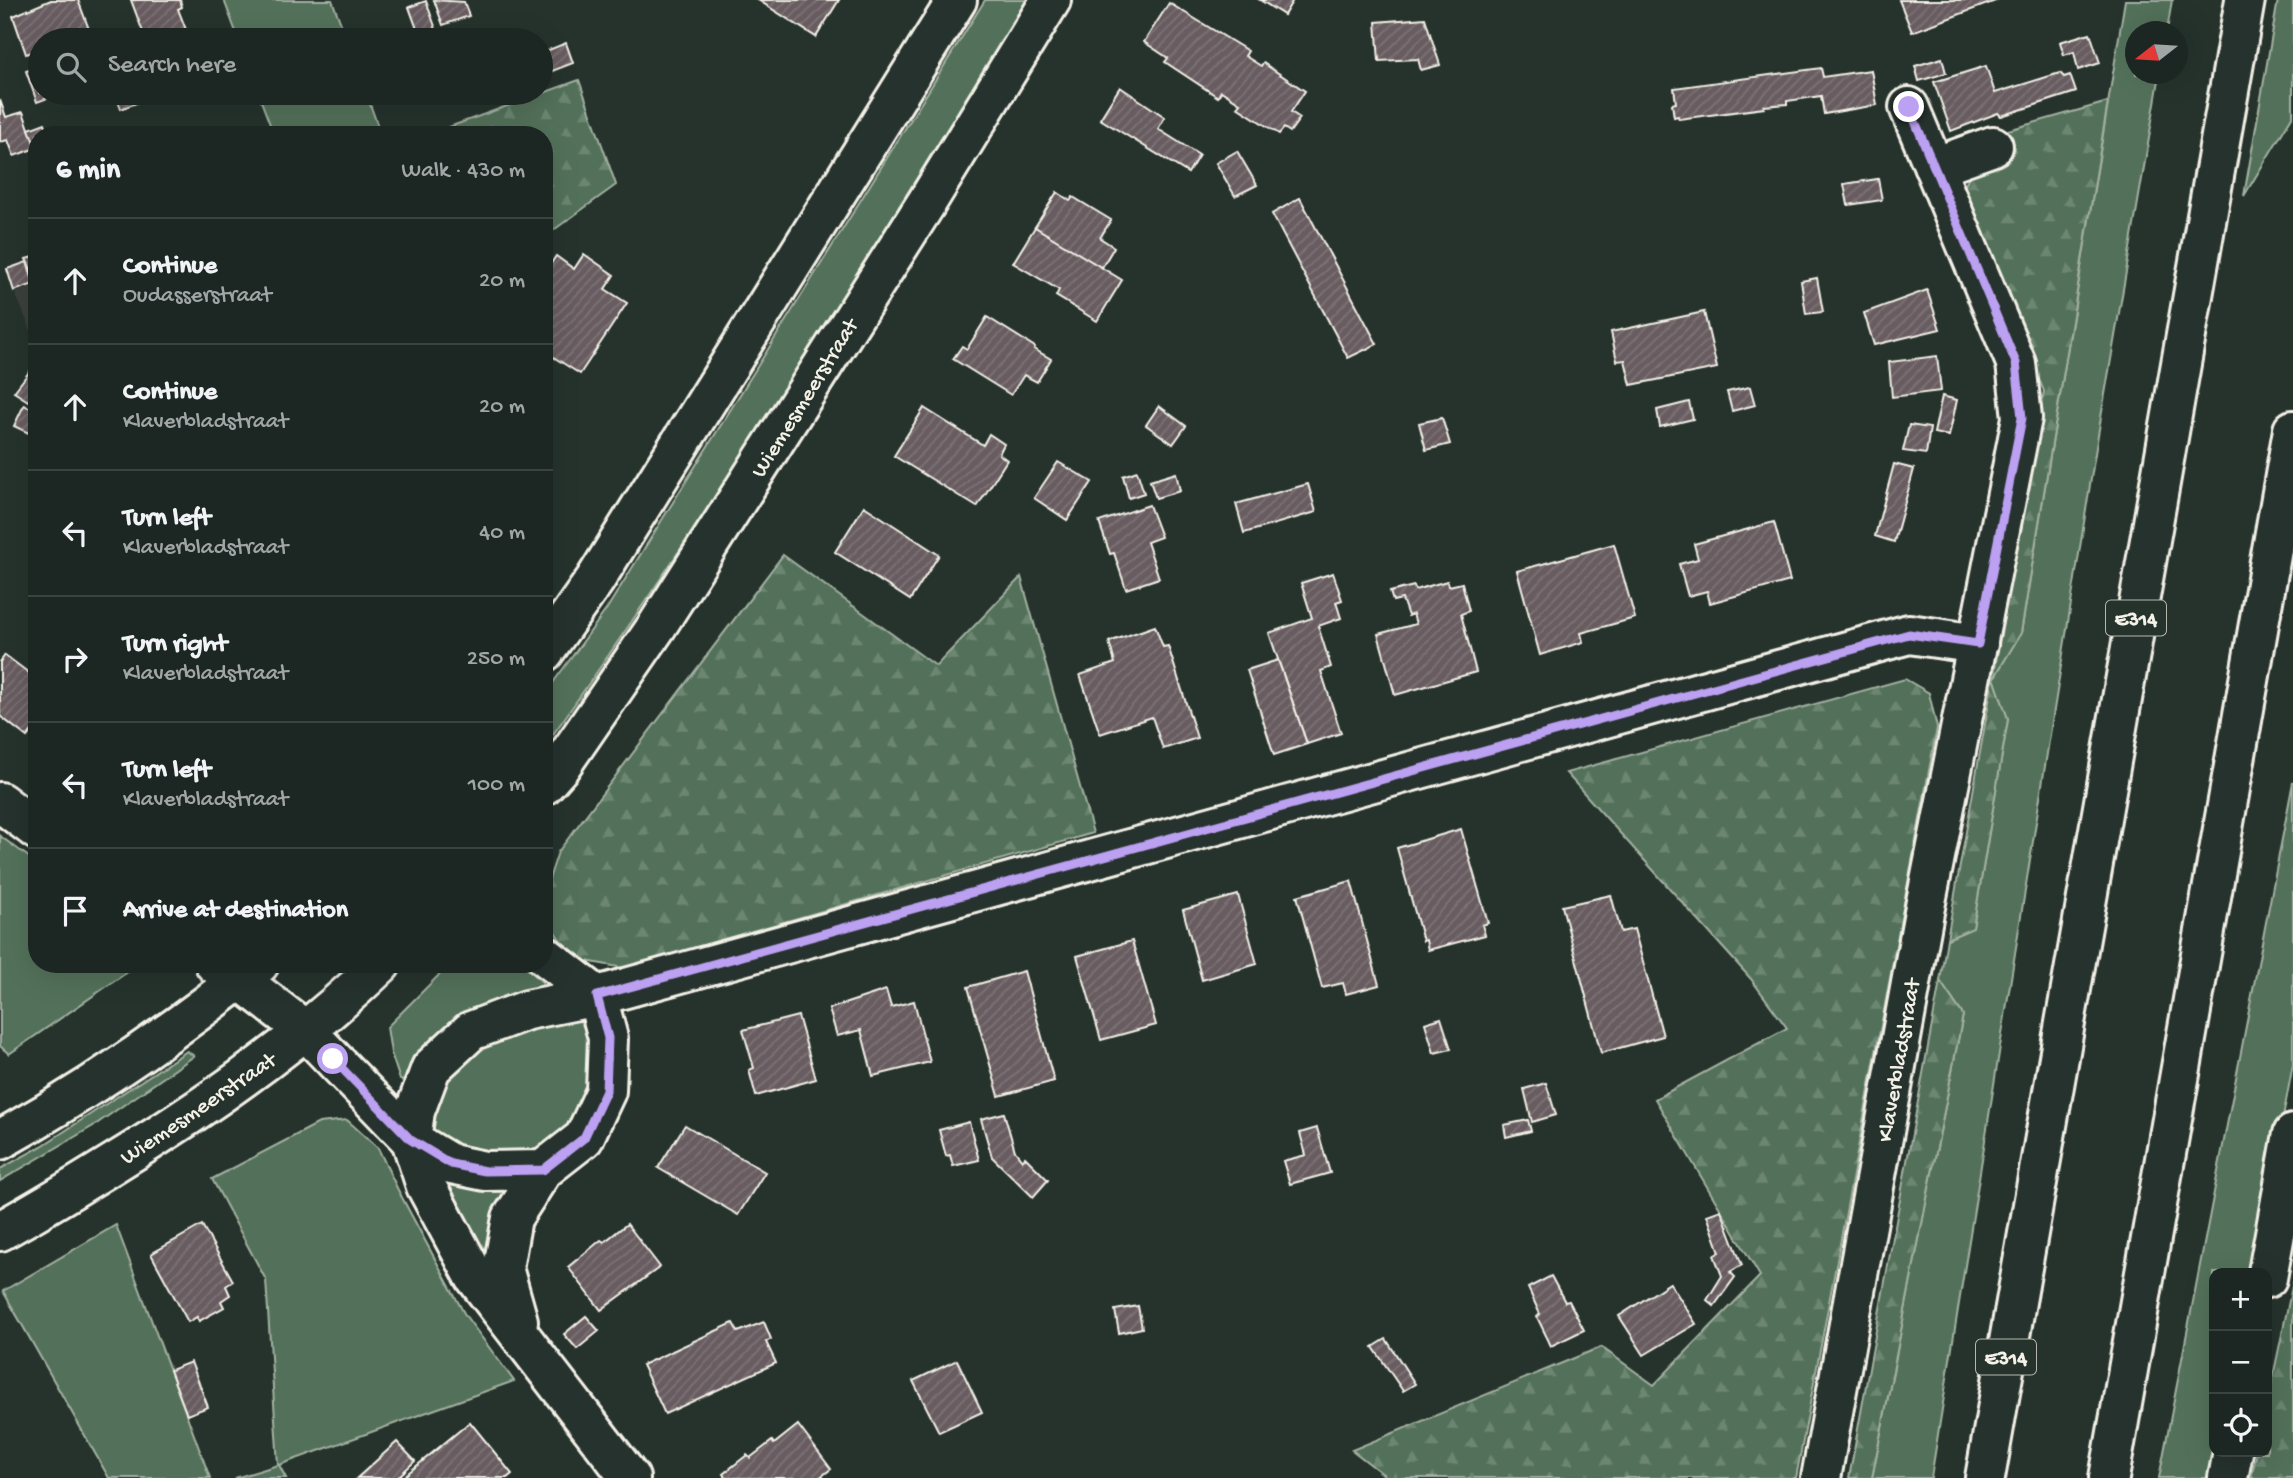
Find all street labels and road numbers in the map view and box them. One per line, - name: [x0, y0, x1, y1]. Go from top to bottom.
- street label: Wiemesmeerstraat: [746, 313, 867, 483]
- road number: E314: [2106, 600, 2166, 636]
- street label: Klaverbladstraat: [1873, 975, 1928, 1144]
- street label: Wiemesmeerstraat: [116, 1047, 283, 1172]
- road number: E314: [1976, 1340, 2036, 1374]

